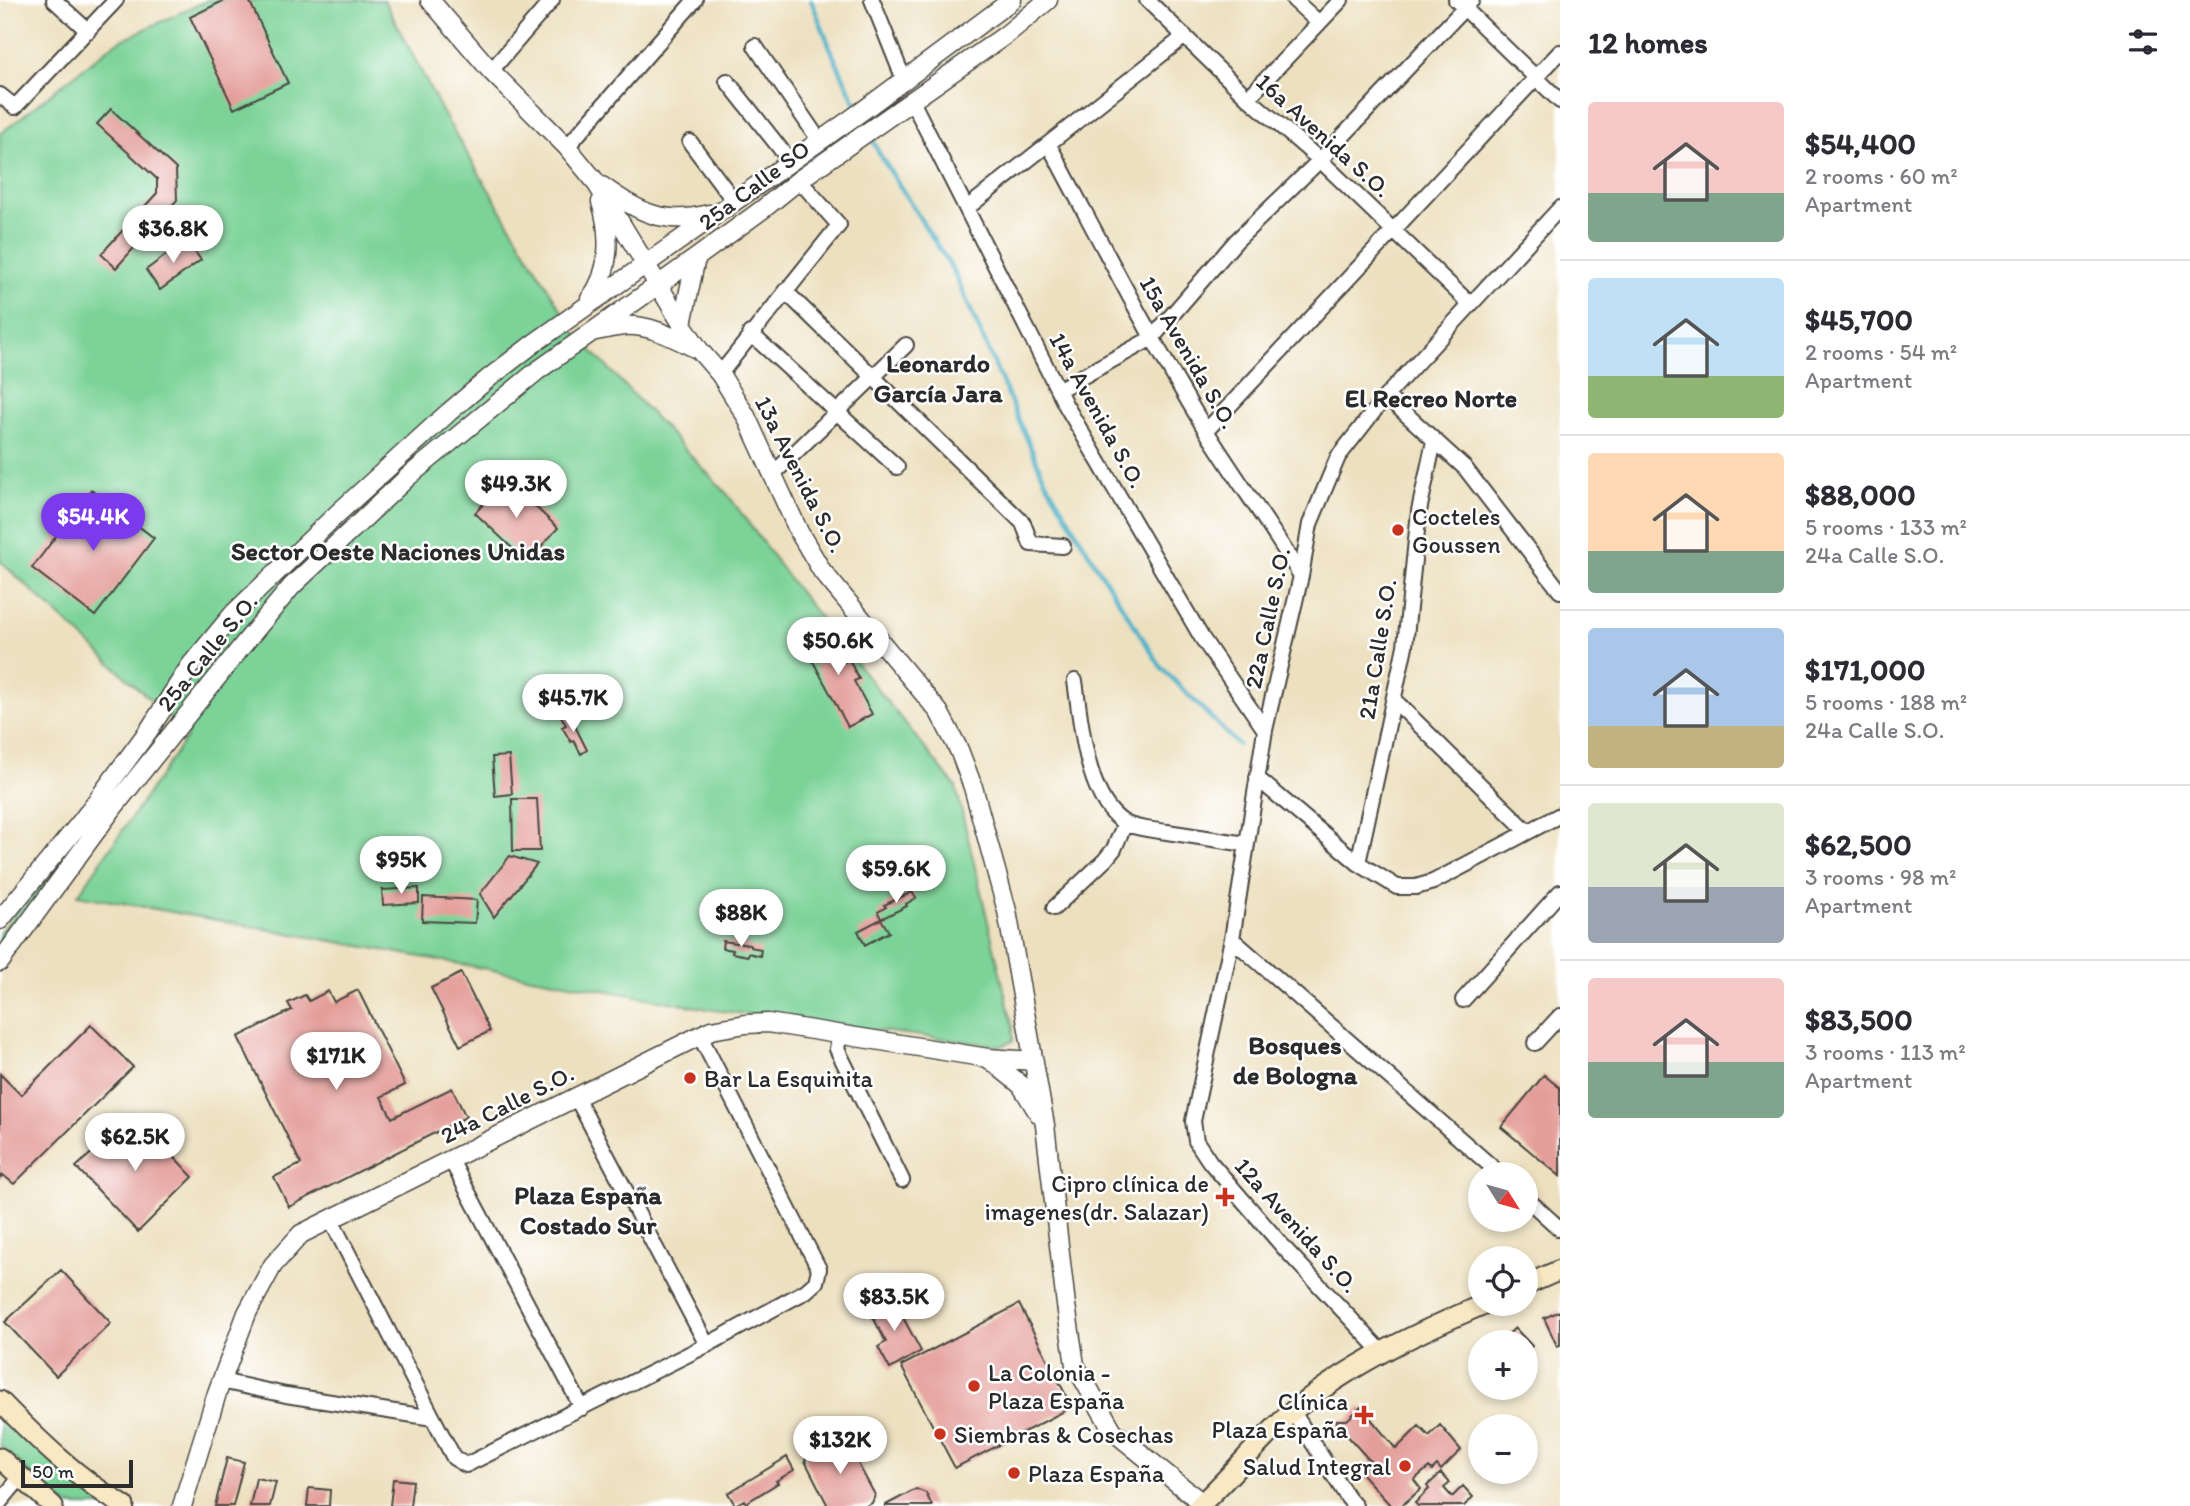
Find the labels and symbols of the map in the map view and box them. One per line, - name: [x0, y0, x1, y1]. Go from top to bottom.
- street label: 16a Avenida S.O.: [1250, 67, 1398, 203]
- street label: 25a Calle SO: [693, 134, 815, 236]
- pin: $36.8K: [116, 205, 230, 265]
- street label: 15a Avenida S.O.: [1134, 270, 1244, 434]
- street label: 14a Avenida S.O.: [1043, 327, 1153, 493]
- district label: Leonardo García Jara: [873, 347, 1003, 409]
- district label: El Recreo Norte: [1345, 382, 1517, 414]
- street label: 13a Avenida S.O.: [749, 391, 853, 557]
- pin: $49.3K: [459, 461, 573, 520]
- pin: $54.4K: [36, 494, 150, 553]
- place label: Cocteles Goussen: [1412, 502, 1501, 559]
- marker: Cocteles Goussen: [1390, 522, 1406, 538]
- district label: Sector Oeste Naciones Unidas: [231, 535, 565, 567]
- street label: 22a Calle S.O.: [1238, 545, 1296, 691]
- street label: 21a Calle S.O.: [1352, 577, 1402, 721]
- street label: 25a Calle S.O.: [151, 587, 263, 717]
- pin: $50.6K: [781, 618, 895, 677]
- pin: $45.7K: [516, 674, 630, 734]
- pin: $95K: [360, 836, 442, 896]
- pin: $59.6K: [839, 846, 953, 905]
- pin: $88K: [700, 890, 782, 949]
- district label: Bosques de Bologna: [1233, 1029, 1358, 1091]
- pin: $171K: [287, 1032, 385, 1092]
- street label: 24a Calle S.O.: [436, 1058, 578, 1150]
- place label: Bar La Esquinita: [704, 1064, 874, 1093]
- marker: Bar La Esquinita: [682, 1070, 698, 1086]
- pin: $62.5K: [78, 1114, 192, 1173]
- street label: 12a Avenida S.O.: [1229, 1151, 1365, 1299]
- north arrow: [1468, 1162, 1538, 1232]
- place label: Cipro clínica de imagenes(dr. Salazar): [985, 1169, 1209, 1226]
- district label: Plaza España Costado Sur: [514, 1179, 662, 1241]
- marker: Cipro clínica de imagenes(dr. Salazar): [1215, 1187, 1235, 1207]
- pin: $83.5K: [837, 1274, 951, 1333]
- place label: La Colonia - Plaza España: [988, 1358, 1125, 1415]
- marker: La Colonia - Plaza España: [966, 1378, 982, 1394]
- place label: Clínica Plaza España: [1212, 1387, 1348, 1444]
- marker: Clínica Plaza España: [1354, 1405, 1374, 1425]
- pin: $132K: [791, 1416, 889, 1476]
- place label: Siembras & Cosechas: [954, 1420, 1174, 1449]
- marker: Siembras & Cosechas: [932, 1426, 948, 1442]
- place label: Salud Integral: [1243, 1452, 1391, 1481]
- scale bar: [21, 1457, 133, 1489]
- marker: Salud Integral: [1397, 1458, 1413, 1474]
- place label: Plaza España: [1028, 1459, 1165, 1488]
- marker: Plaza España: [1006, 1465, 1022, 1481]

